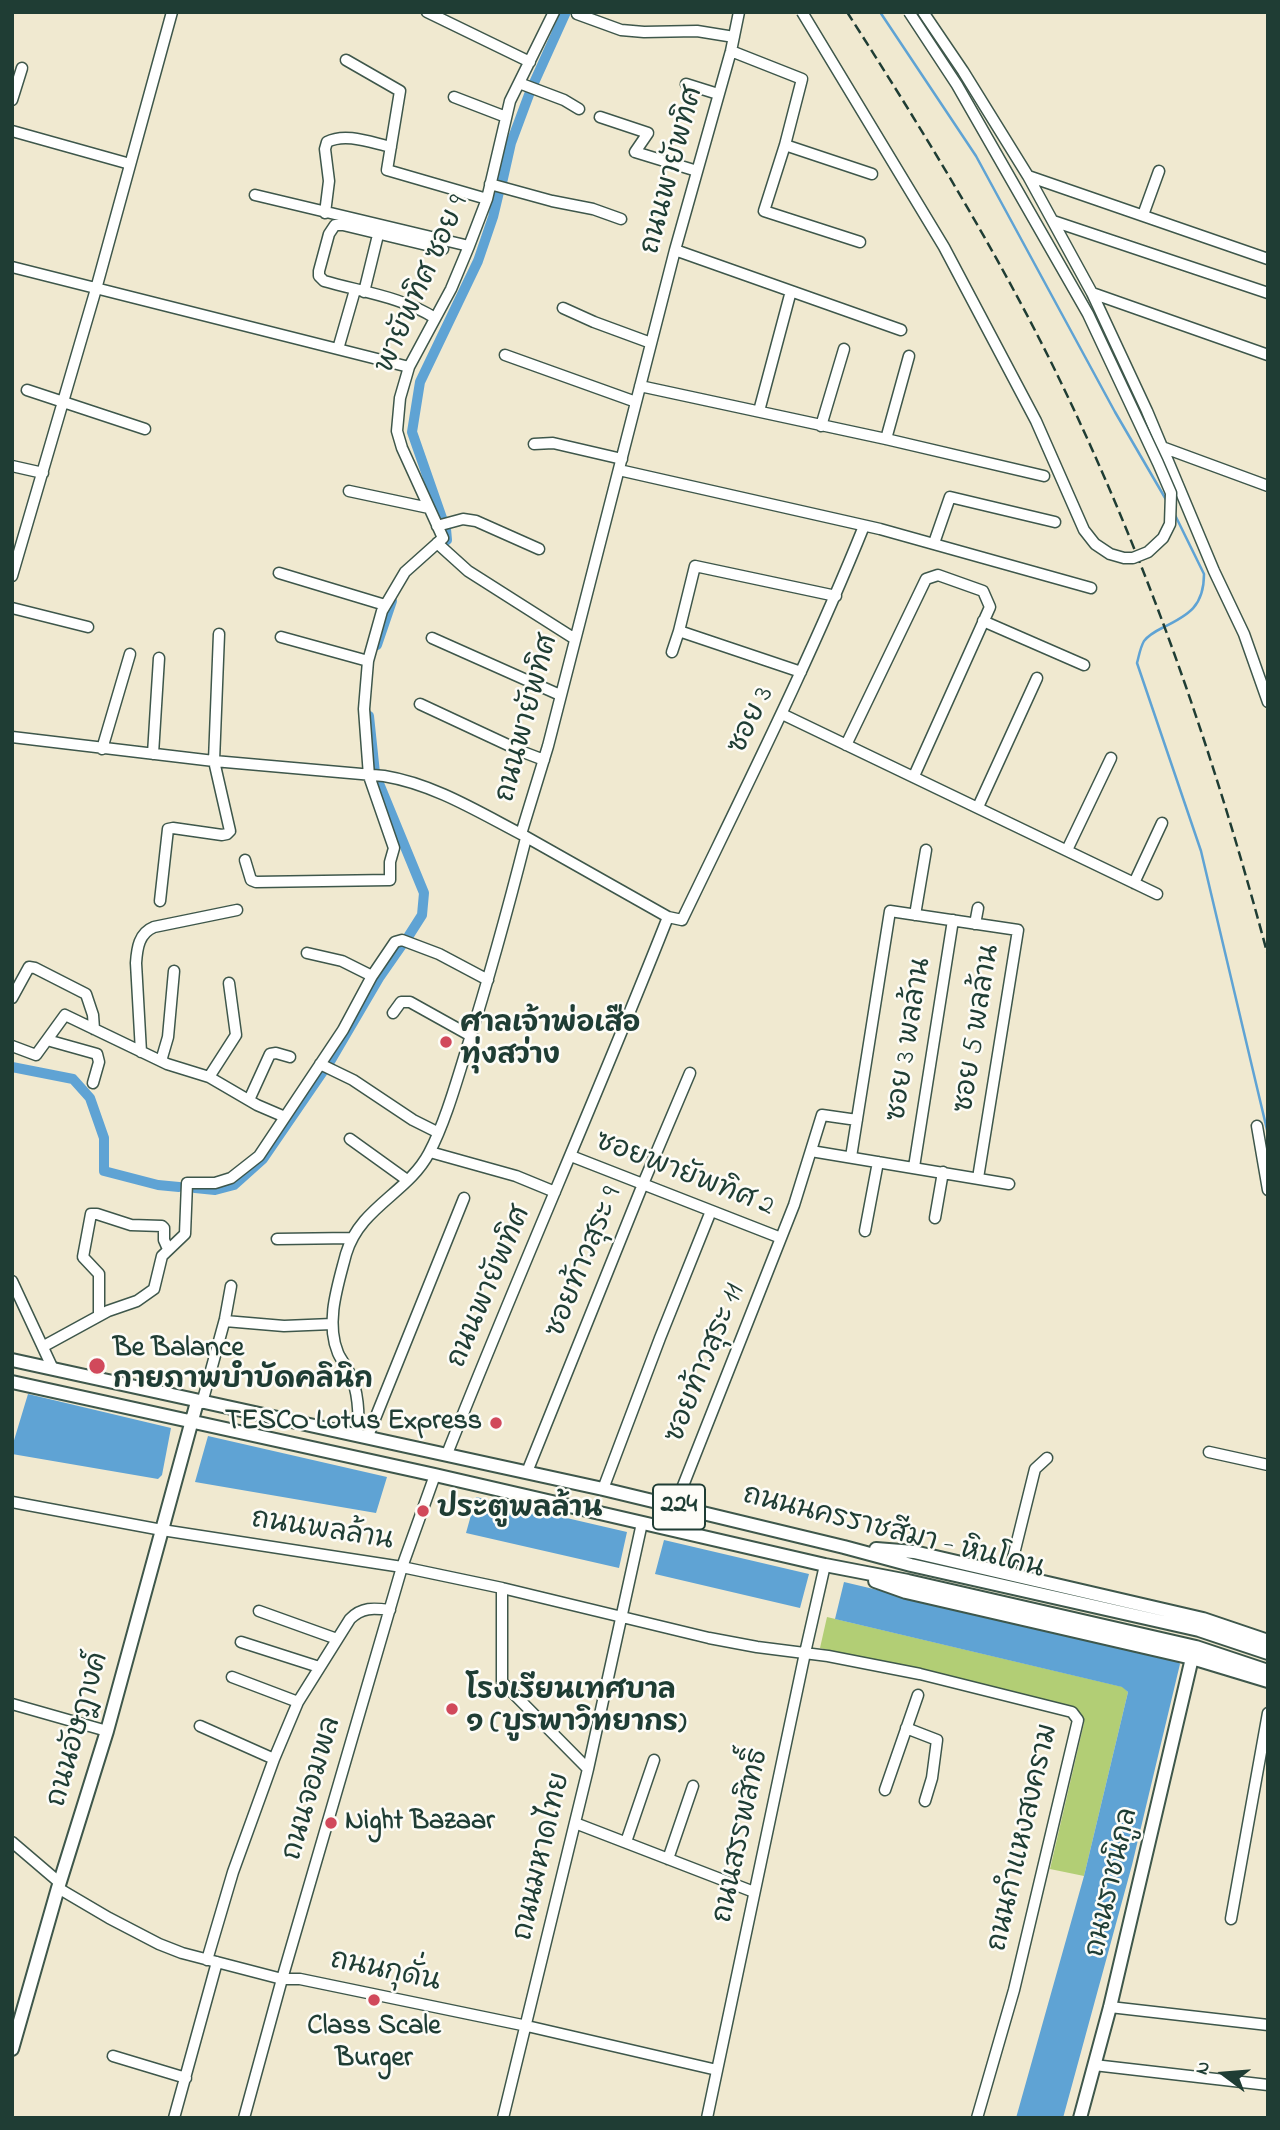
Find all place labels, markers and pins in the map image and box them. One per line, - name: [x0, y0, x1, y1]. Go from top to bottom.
- place label: ศาลเจ้าพ่อเสือ ทุ่งสว่าง: [460, 1009, 640, 1075]
- marker: ศาลเจ้าพ่อเสือ ทุ่งสว่าง: [438, 1034, 454, 1050]
- place label: Be Balance กายภาพบำบัดคลินิก: [113, 1333, 373, 1399]
- marker: Be Balance กายภาพบำบัดคลินิก: [87, 1356, 107, 1376]
- place label: TESCO Lotus Express: [225, 1406, 482, 1440]
- marker: TESCO Lotus Express: [488, 1415, 504, 1431]
- place label: ประตูพลล้าน: [437, 1494, 602, 1528]
- marker: ประตูพลล้าน: [415, 1503, 431, 1519]
- place label: โรงเรียนเทศบาล ๑ (บูรพาวิทยากร): [466, 1676, 686, 1742]
- marker: โรงเรียนเทศบาล ๑ (บูรพาวิทยากร): [444, 1701, 460, 1717]
- place label: Night Bazaar: [345, 1806, 495, 1840]
- marker: Night Bazaar: [323, 1815, 339, 1831]
- marker: Class Scale Burger: [366, 1992, 382, 2008]
- place label: Class Scale Burger: [307, 2011, 441, 2077]

